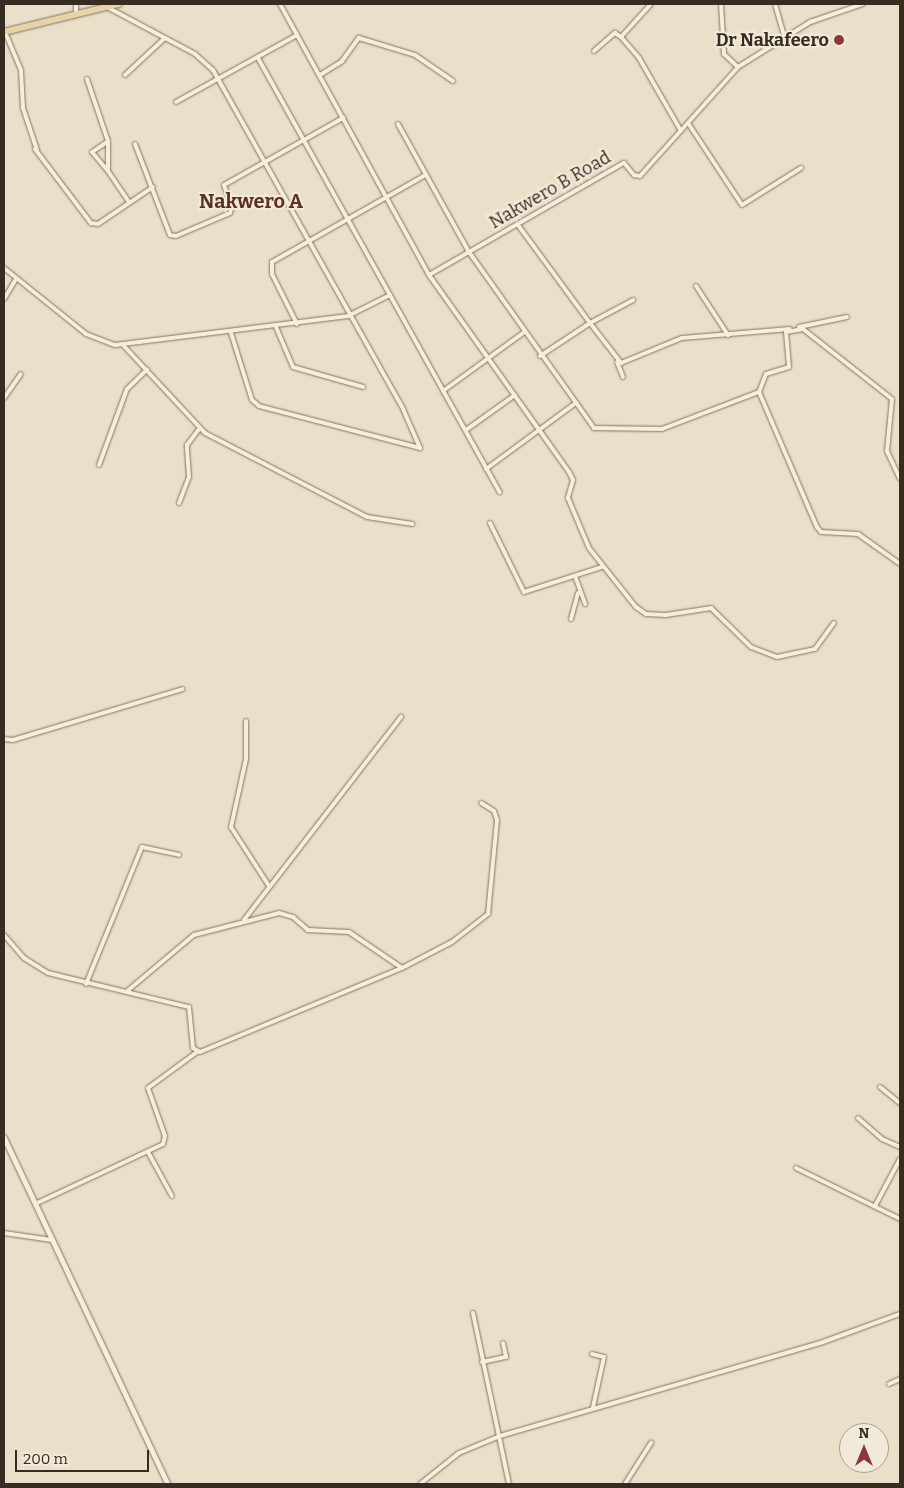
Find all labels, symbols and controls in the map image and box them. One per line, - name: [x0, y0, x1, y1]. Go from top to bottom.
- place label: Dr Nakafeero: [716, 29, 829, 51]
- marker: Dr Nakafeero: [833, 34, 845, 46]
- street label: Nakwero B Road: [485, 146, 615, 234]
- district label: Nakwero A: [199, 189, 303, 213]
- north arrow: [839, 1423, 889, 1473]
- text: N: [859, 1425, 869, 1442]
- scale bar: [18, 1440, 151, 1472]
- text: 200 m: [23, 1450, 68, 1468]

